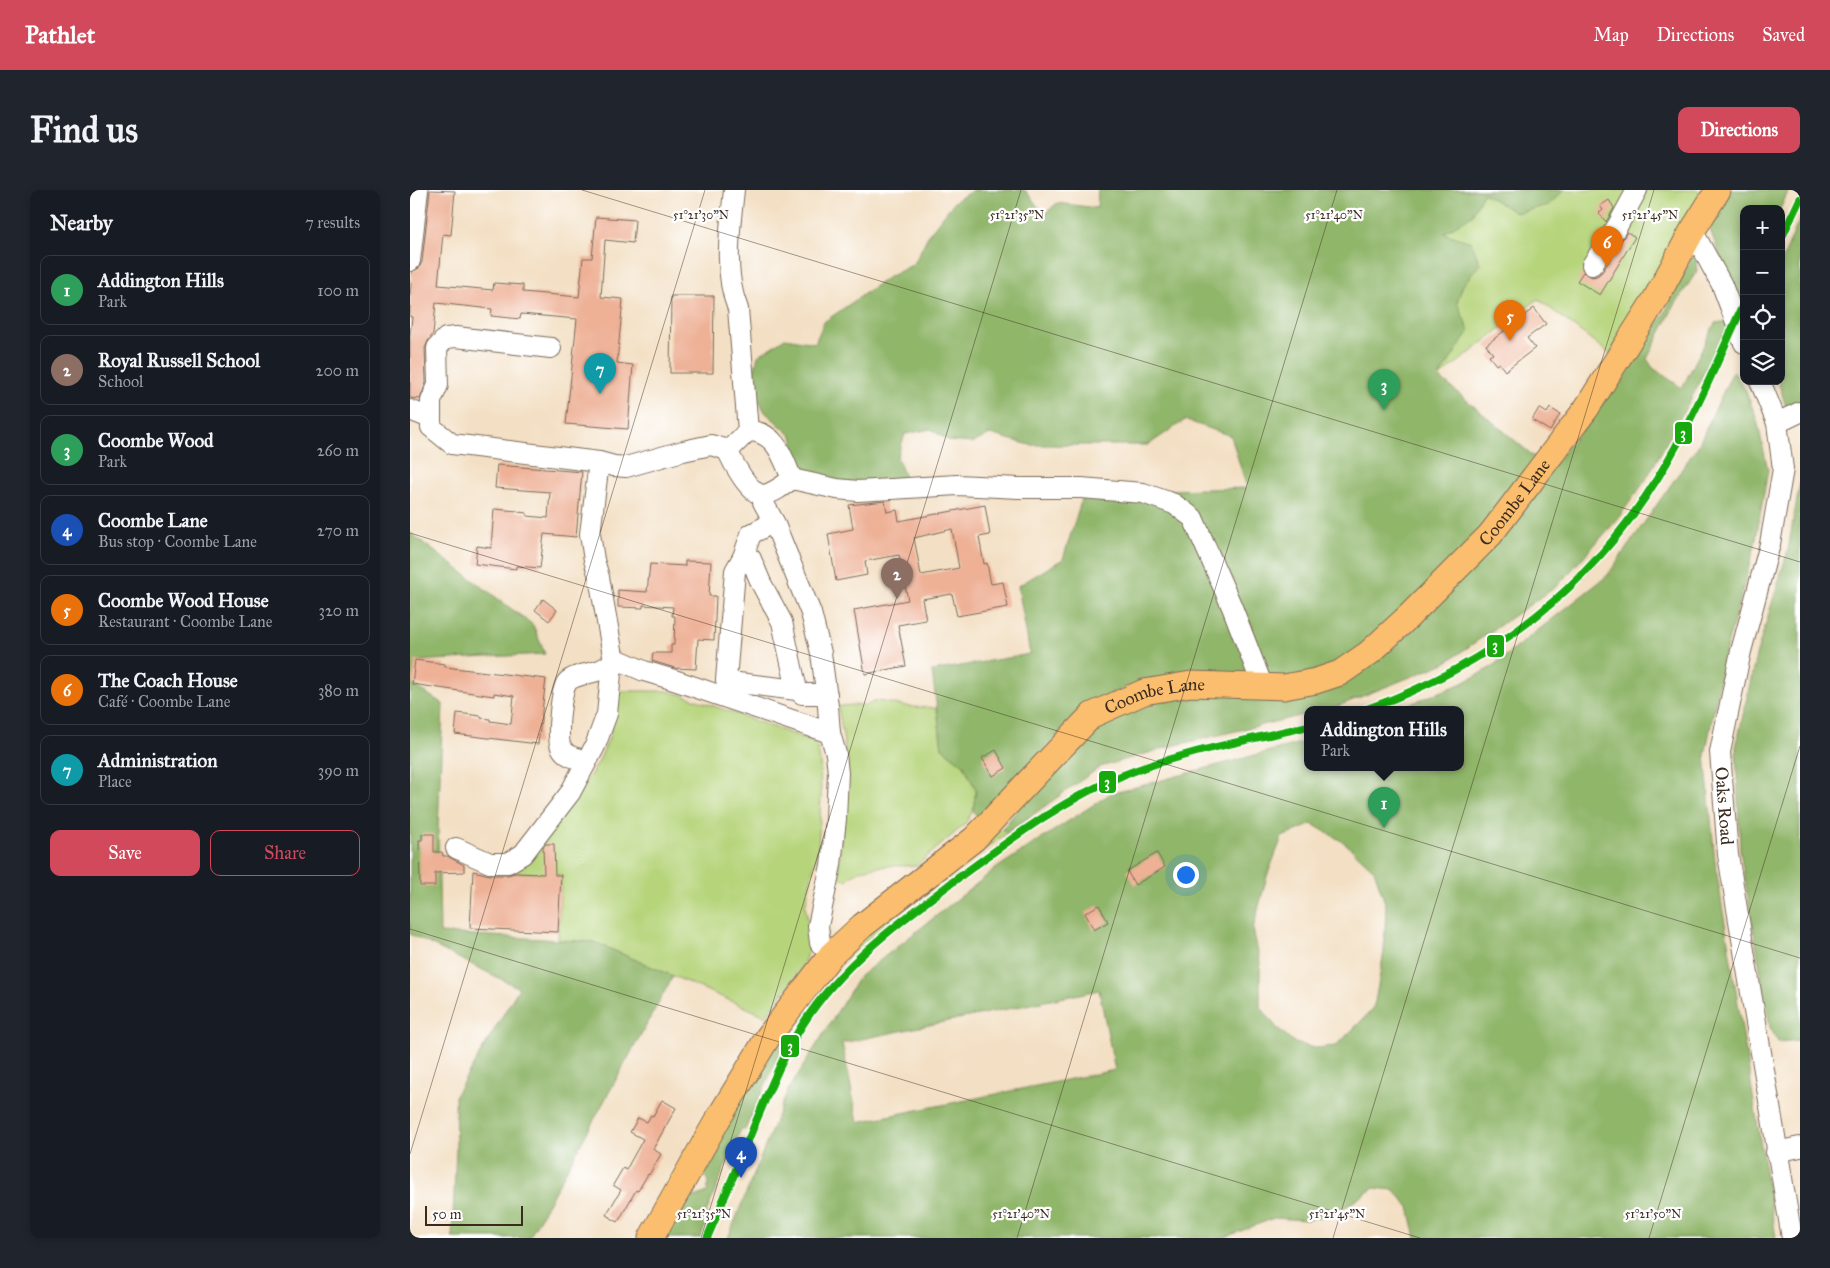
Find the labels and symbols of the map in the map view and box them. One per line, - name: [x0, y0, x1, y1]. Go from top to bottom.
- text: 51°21'30"N: [673, 208, 729, 222]
- text: 51°21'35"N: [990, 208, 1044, 222]
- text: 51°21'40"N: [1305, 208, 1363, 222]
- text: 51°21'45"N: [1622, 208, 1678, 222]
- pin: 6: [1591, 226, 1623, 267]
- pin: 5: [1494, 300, 1526, 341]
- pin: 7: [584, 353, 616, 394]
- pin: 3: [1368, 369, 1400, 410]
- line badge: 3: [1674, 421, 1693, 445]
- text: 3: [1680, 425, 1686, 443]
- street label: Coombe Lane: [1474, 454, 1555, 551]
- pin: 2: [881, 558, 913, 599]
- line badge: 3: [1486, 634, 1505, 658]
- text: 3: [1492, 637, 1498, 655]
- street label: Coombe Lane: [1101, 673, 1205, 719]
- street label: Oaks Road: [1710, 766, 1738, 846]
- line badge: 3: [1098, 770, 1117, 794]
- text: 3: [1104, 774, 1110, 792]
- pin: 1: [1368, 787, 1400, 828]
- your location: [1173, 862, 1199, 888]
- line badge: 3: [780, 1034, 800, 1058]
- text: 3: [787, 1038, 793, 1056]
- pin: 4: [725, 1137, 757, 1178]
- scale bar: [425, 1203, 522, 1226]
- text: 51°21'35"N: [677, 1207, 731, 1221]
- text: 51°21'40"N: [992, 1207, 1050, 1221]
- text: 51°21'45"N: [1309, 1207, 1365, 1221]
- text: 51°21'50"N: [1625, 1207, 1681, 1221]

